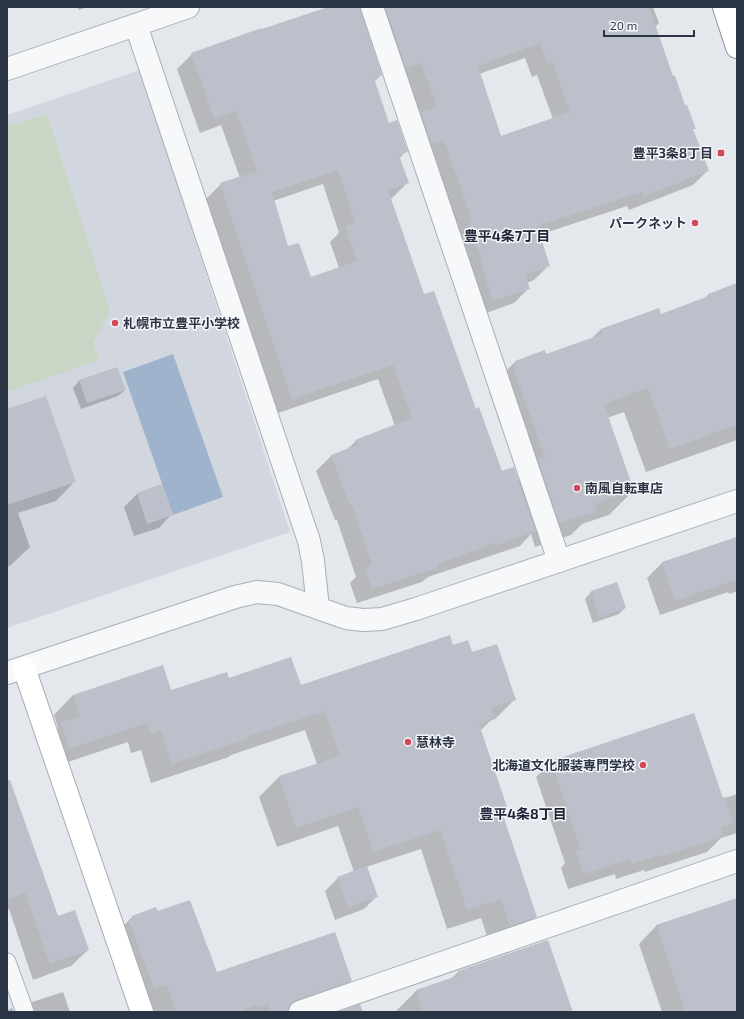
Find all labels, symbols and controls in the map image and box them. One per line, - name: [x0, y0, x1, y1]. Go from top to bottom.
- scale bar: [604, 12, 694, 38]
- text: 20 m: [610, 18, 637, 32]
- place label: 豊平3条8丁目: [633, 145, 713, 161]
- marker: 豊平3条8丁目: [716, 148, 726, 158]
- place label: パークネット: [609, 215, 687, 231]
- marker: パークネット: [690, 218, 700, 228]
- district label: 豊平4条7丁目: [464, 227, 550, 244]
- place label: 札幌市立豊平小学校: [123, 315, 240, 331]
- marker: 札幌市立豊平小学校: [110, 318, 120, 328]
- place label: 南風自転車店: [585, 480, 663, 496]
- marker: 南風自転車店: [572, 483, 582, 493]
- place label: 慧林寺: [416, 734, 455, 750]
- marker: 慧林寺: [403, 737, 413, 747]
- place label: 北海道文化服装専門学校: [492, 757, 635, 773]
- marker: 北海道文化服装専門学校: [638, 760, 648, 770]
- district label: 豊平4条8丁目: [479, 805, 567, 822]

